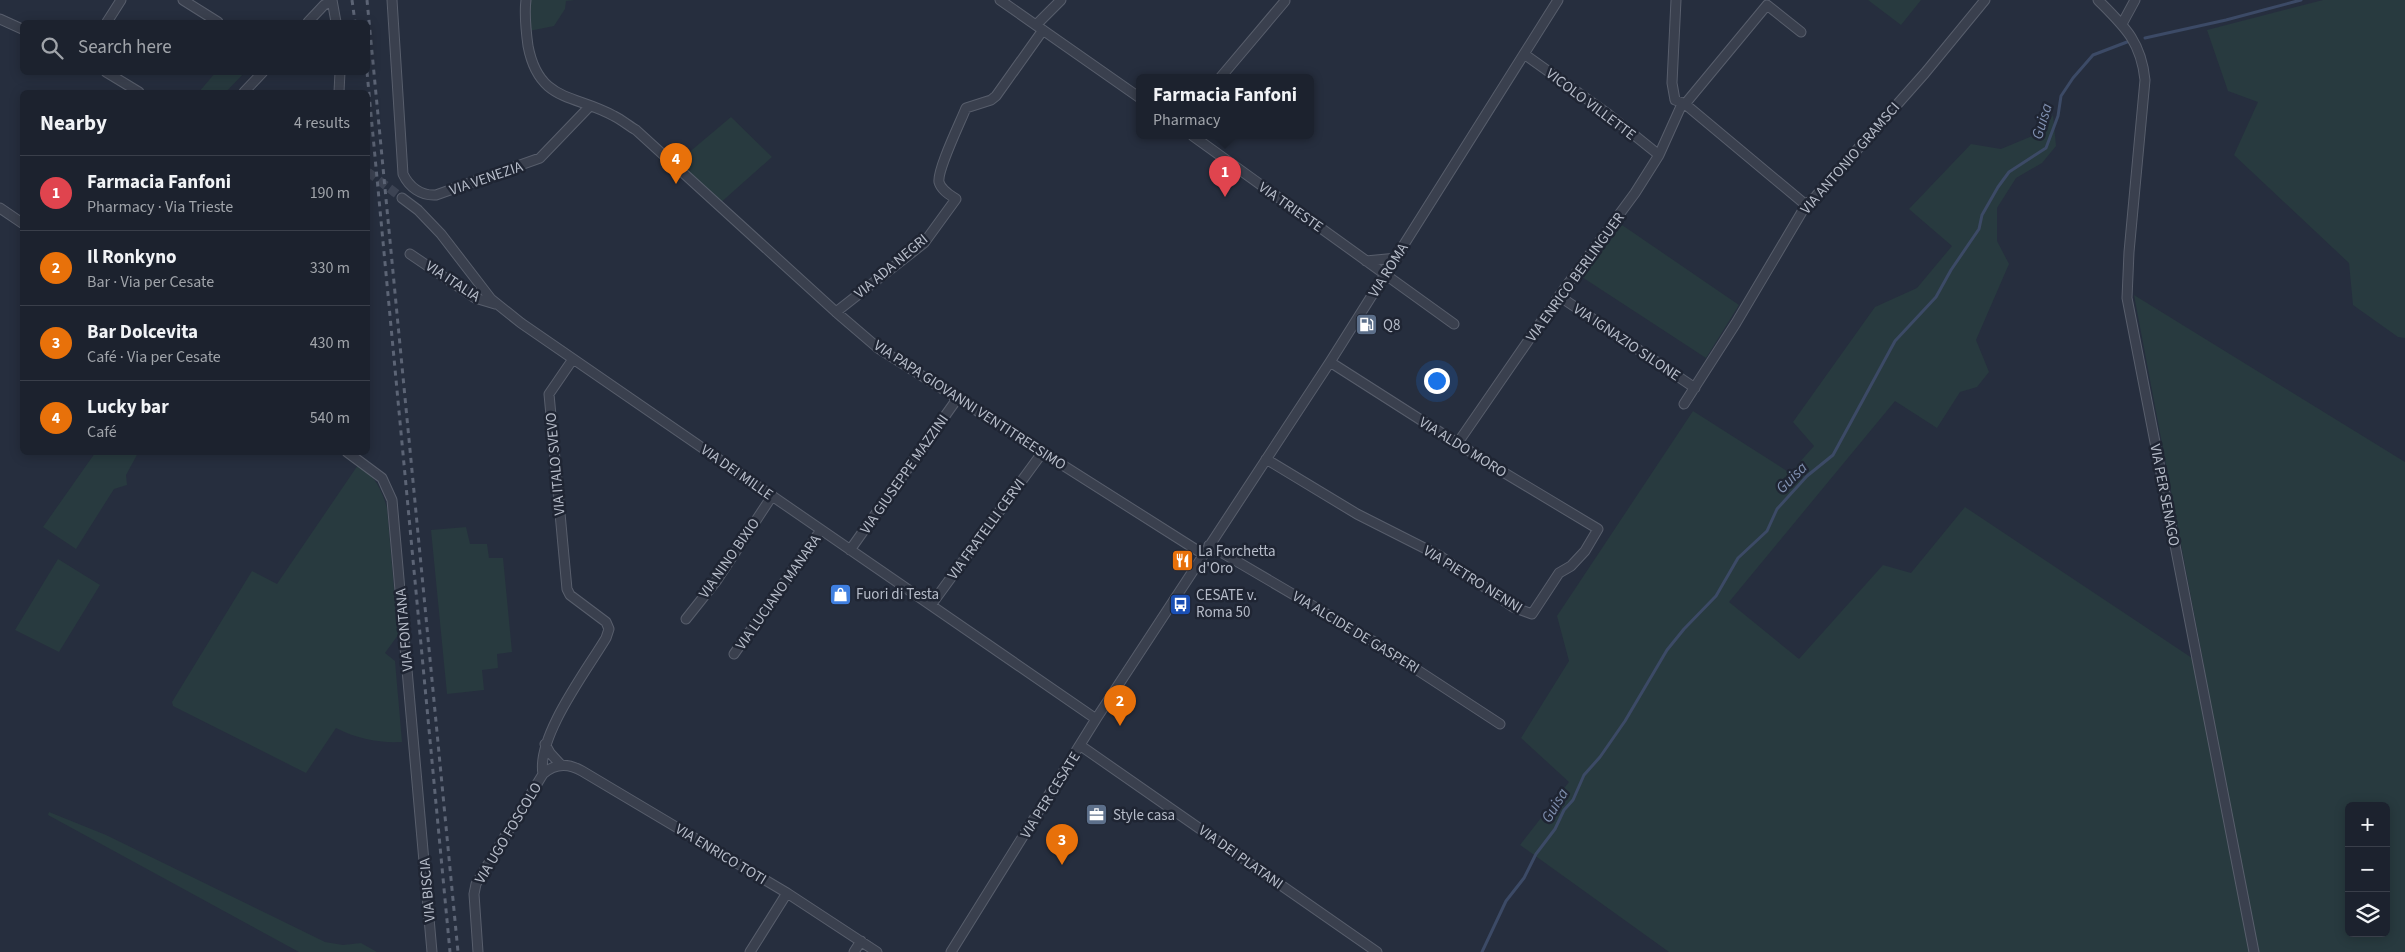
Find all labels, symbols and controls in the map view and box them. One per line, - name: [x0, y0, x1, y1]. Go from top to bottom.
- search box: [20, 20, 370, 75]
- icon: search: [38, 34, 66, 62]
- text: Search here: [78, 34, 172, 61]
- street label: VICOLO VILLETTE: [1541, 64, 1640, 145]
- popup: [1136, 74, 1314, 139]
- text: Farmacia Fanfoni: [1153, 82, 1297, 109]
- street label: VIA ANTONIO GRAMSCI: [1796, 98, 1905, 219]
- water label: Guisa: [2026, 100, 2058, 142]
- text: Nearby: [40, 108, 107, 138]
- text: Pharmacy: [1153, 109, 1221, 131]
- text: 4 results: [294, 112, 350, 134]
- pin: 4: [660, 143, 692, 184]
- street label: VIA VENEZIA: [447, 156, 526, 201]
- pin: 1: [1209, 156, 1241, 197]
- text: Farmacia Fanfoni: [87, 169, 231, 196]
- street label: VIA TRIESTE: [1254, 177, 1327, 238]
- text: 1: [52, 182, 60, 204]
- text: 190 m: [310, 182, 350, 204]
- text: Pharmacy · Via Trieste: [87, 196, 233, 218]
- street label: VIA ENRICO BERLINGUER: [1521, 208, 1630, 346]
- street label: VIA ADA NEGRI: [850, 229, 933, 304]
- street label: VIA ROMA: [1364, 238, 1414, 301]
- text: Il Ronkyno: [87, 244, 177, 271]
- street label: VIA ITALIA: [421, 256, 485, 307]
- text: 2: [52, 257, 60, 279]
- text: 330 m: [310, 257, 350, 279]
- text: Bar · Via per Cesate: [87, 271, 214, 293]
- street label: VIA IGNAZIO SILONE: [1569, 299, 1685, 386]
- fuel station icon: Q8: [1355, 313, 1379, 337]
- place label: Q8: [1383, 315, 1400, 336]
- text: Bar Dolcevita: [87, 319, 198, 346]
- text: 3: [52, 332, 60, 354]
- text: 430 m: [310, 332, 350, 354]
- street label: VIA PAPA GIOVANNI VENTITREESIMO: [870, 335, 1070, 476]
- text: Café · Via per Cesate: [87, 346, 221, 368]
- your location: [1424, 368, 1450, 394]
- text: Lucky bar: [87, 394, 169, 421]
- text: 4: [52, 407, 60, 429]
- text: 540 m: [310, 407, 350, 429]
- street label: VIA GIUSEPPE MAZZINI: [855, 410, 954, 538]
- street label: VIA ITALO SVEVO: [541, 412, 570, 516]
- street label: VIA ALDO MORO: [1415, 412, 1511, 483]
- text: Café: [87, 421, 117, 443]
- street label: VIA DEI MILLE: [696, 440, 777, 505]
- street label: VIA PER SENAGO: [2144, 442, 2185, 548]
- water label: Guisa: [1771, 457, 1813, 498]
- street label: VIA FRATELLI CERVI: [943, 474, 1030, 584]
- street label: VIA NINO BIXIO: [694, 514, 765, 603]
- street label: VIA LUCIANO MANARA: [731, 530, 827, 654]
- street label: VIA PIETRO NENNI: [1419, 540, 1526, 618]
- place label: La Forchetta d'Oro: [1198, 541, 1276, 579]
- restaurant icon: La Forchetta d'Oro: [1170, 548, 1194, 572]
- shop icon: Fuori di Testa: [828, 582, 852, 606]
- place label: Fuori di Testa: [856, 584, 939, 605]
- place label: CESATE v. Roma 50: [1196, 585, 1257, 623]
- street label: VIA ALCIDE DE GASPERI: [1288, 586, 1423, 679]
- street label: VIA FONTANA: [390, 587, 419, 672]
- bus stop icon: CESATE v. Roma 50: [1168, 592, 1192, 616]
- pin: 2: [1104, 685, 1136, 726]
- street label: VIA PER CESATE: [1015, 748, 1085, 843]
- street label: VIA UGO FOSCOLO: [470, 779, 547, 888]
- water label: Guisa: [1536, 784, 1574, 827]
- map controls: [2345, 802, 2390, 937]
- button: +: [2345, 802, 2390, 847]
- office icon: Style casa: [1085, 803, 1109, 827]
- place label: Style casa: [1113, 805, 1175, 826]
- street label: VIA ENRICO TOTI: [671, 819, 770, 890]
- street label: VIA DEI PLATANI: [1194, 820, 1287, 894]
- pin: 3: [1046, 824, 1078, 865]
- button: −: [2345, 847, 2390, 892]
- street label: VIA BISCIA: [414, 856, 441, 923]
- button: layers: [2345, 892, 2390, 937]

